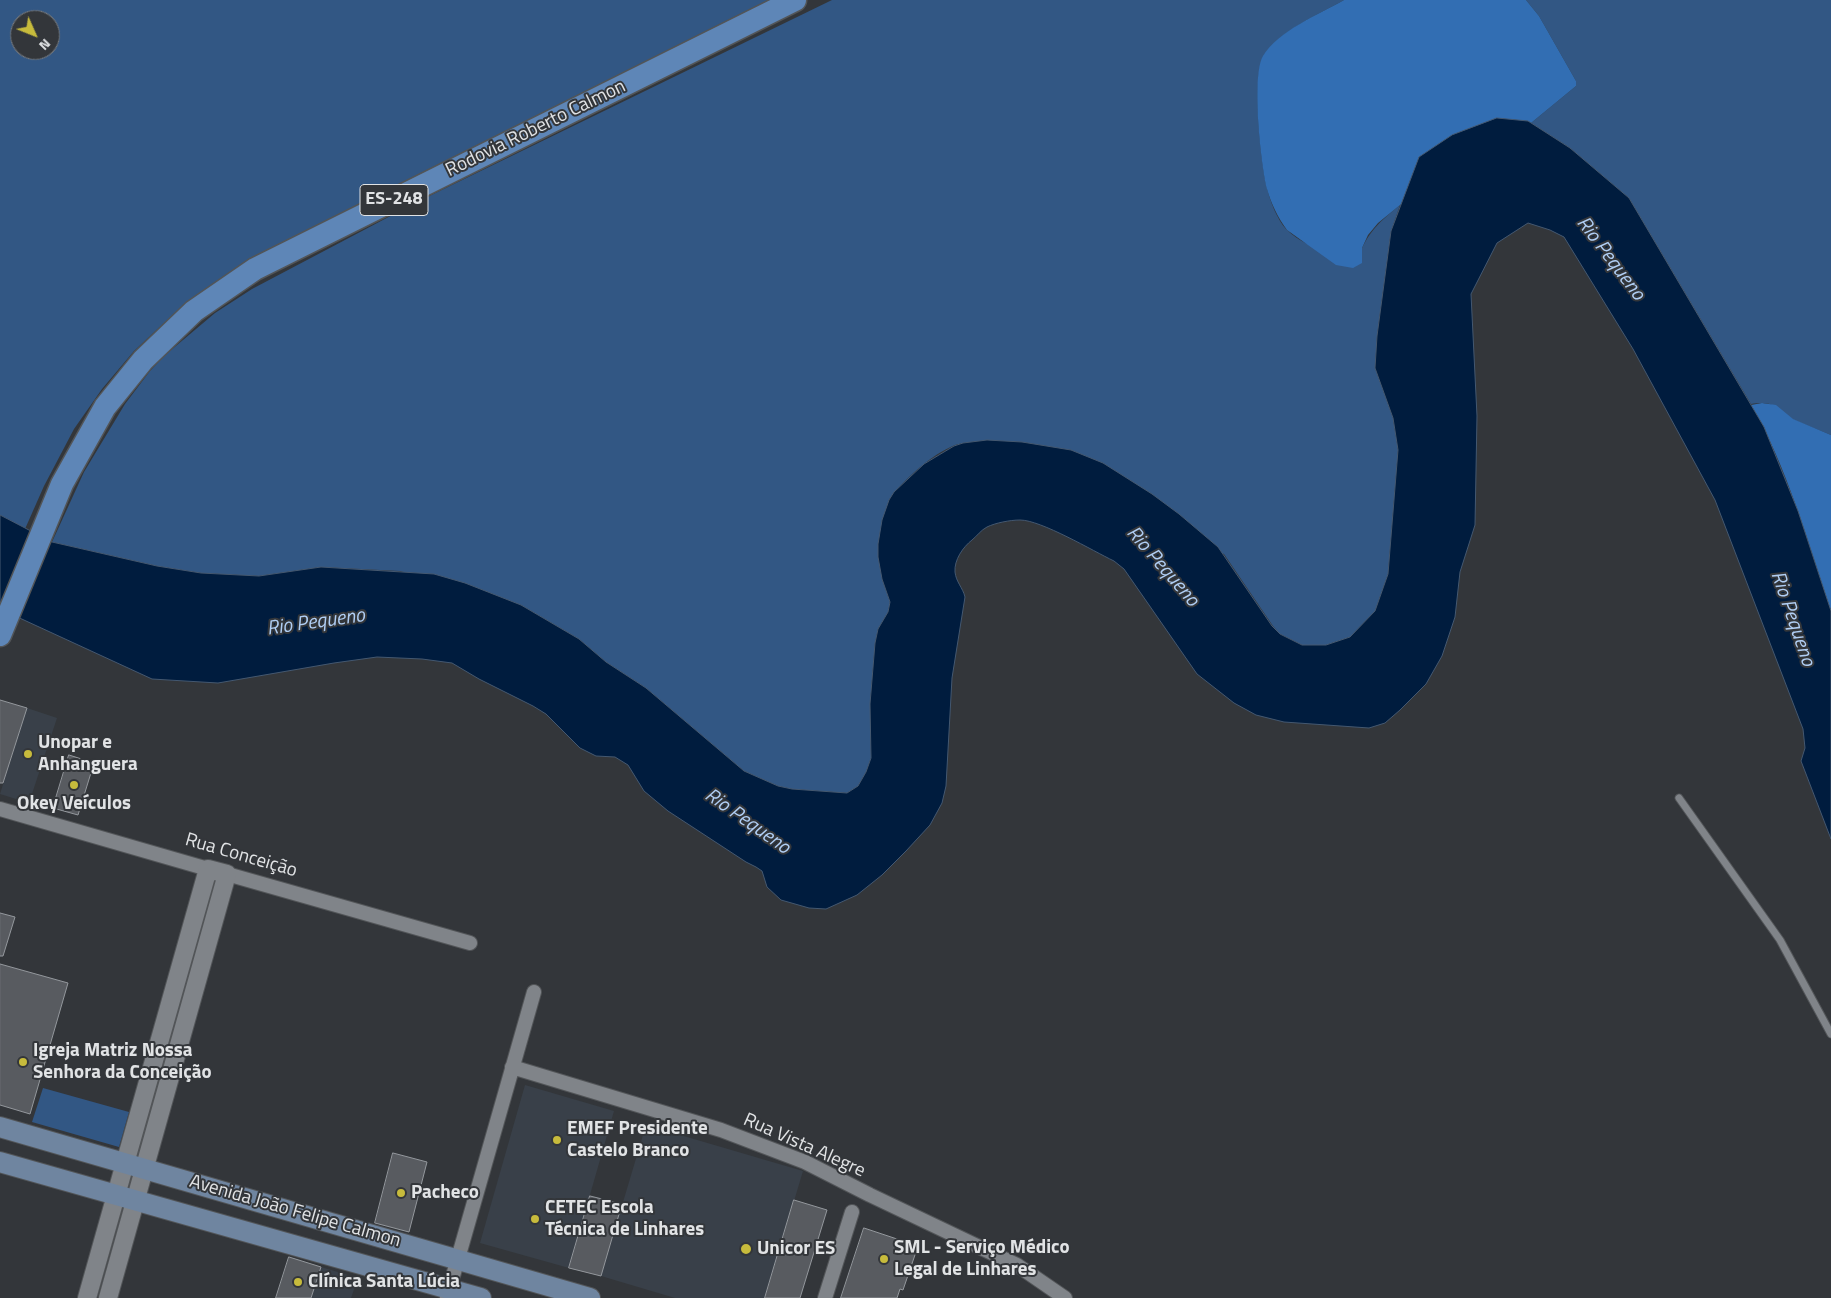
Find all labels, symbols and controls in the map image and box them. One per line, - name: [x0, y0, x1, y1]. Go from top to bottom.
- north arrow: [10, 10, 60, 60]
- text: N: [35, 34, 56, 56]
- street label: Rodovia Roberto Calmon: [442, 75, 630, 183]
- road number: ES-248: [360, 184, 428, 216]
- water label: Rio Pequeno: [1571, 212, 1649, 306]
- water label: Rio Pequeno: [1121, 522, 1203, 612]
- water label: Rio Pequeno: [1765, 568, 1819, 670]
- water label: Rio Pequeno: [265, 604, 367, 642]
- place label: Unopar e Anhanguera: [38, 732, 138, 776]
- marker: Unopar e Anhanguera: [22, 748, 34, 760]
- marker: Okey Veículos: [68, 779, 80, 791]
- water label: Rio Pequeno: [700, 784, 794, 860]
- place label: Okey Veículos: [17, 793, 131, 815]
- street label: Rua Conceição: [182, 829, 300, 883]
- place label: Igreja Matriz Nossa Senhora da Conceição: [33, 1040, 211, 1084]
- marker: Igreja Matriz Nossa Senhora da Conceição: [17, 1056, 29, 1068]
- street label: Rua Vista Alegre: [740, 1109, 868, 1183]
- place label: EMEF Presidente Castelo Branco: [567, 1118, 708, 1162]
- marker: EMEF Presidente Castelo Branco: [551, 1134, 563, 1146]
- street label: Avenida João Felipe Calmon: [187, 1171, 403, 1253]
- place label: Pacheco: [411, 1182, 479, 1204]
- marker: Pacheco: [395, 1187, 407, 1199]
- place label: CETEC Escola Técnica de Linhares: [545, 1197, 704, 1241]
- marker: CETEC Escola Técnica de Linhares: [529, 1213, 541, 1225]
- place label: SML - Serviço Médico Legal de Linhares: [894, 1237, 1070, 1281]
- place label: Unicor ES: [757, 1238, 835, 1260]
- marker: Unicor ES: [739, 1242, 753, 1256]
- marker: SML - Serviço Médico Legal de Linhares: [878, 1253, 890, 1265]
- place label: Clínica Santa Lúcia: [308, 1271, 460, 1293]
- marker: Clínica Santa Lúcia: [292, 1276, 304, 1288]

